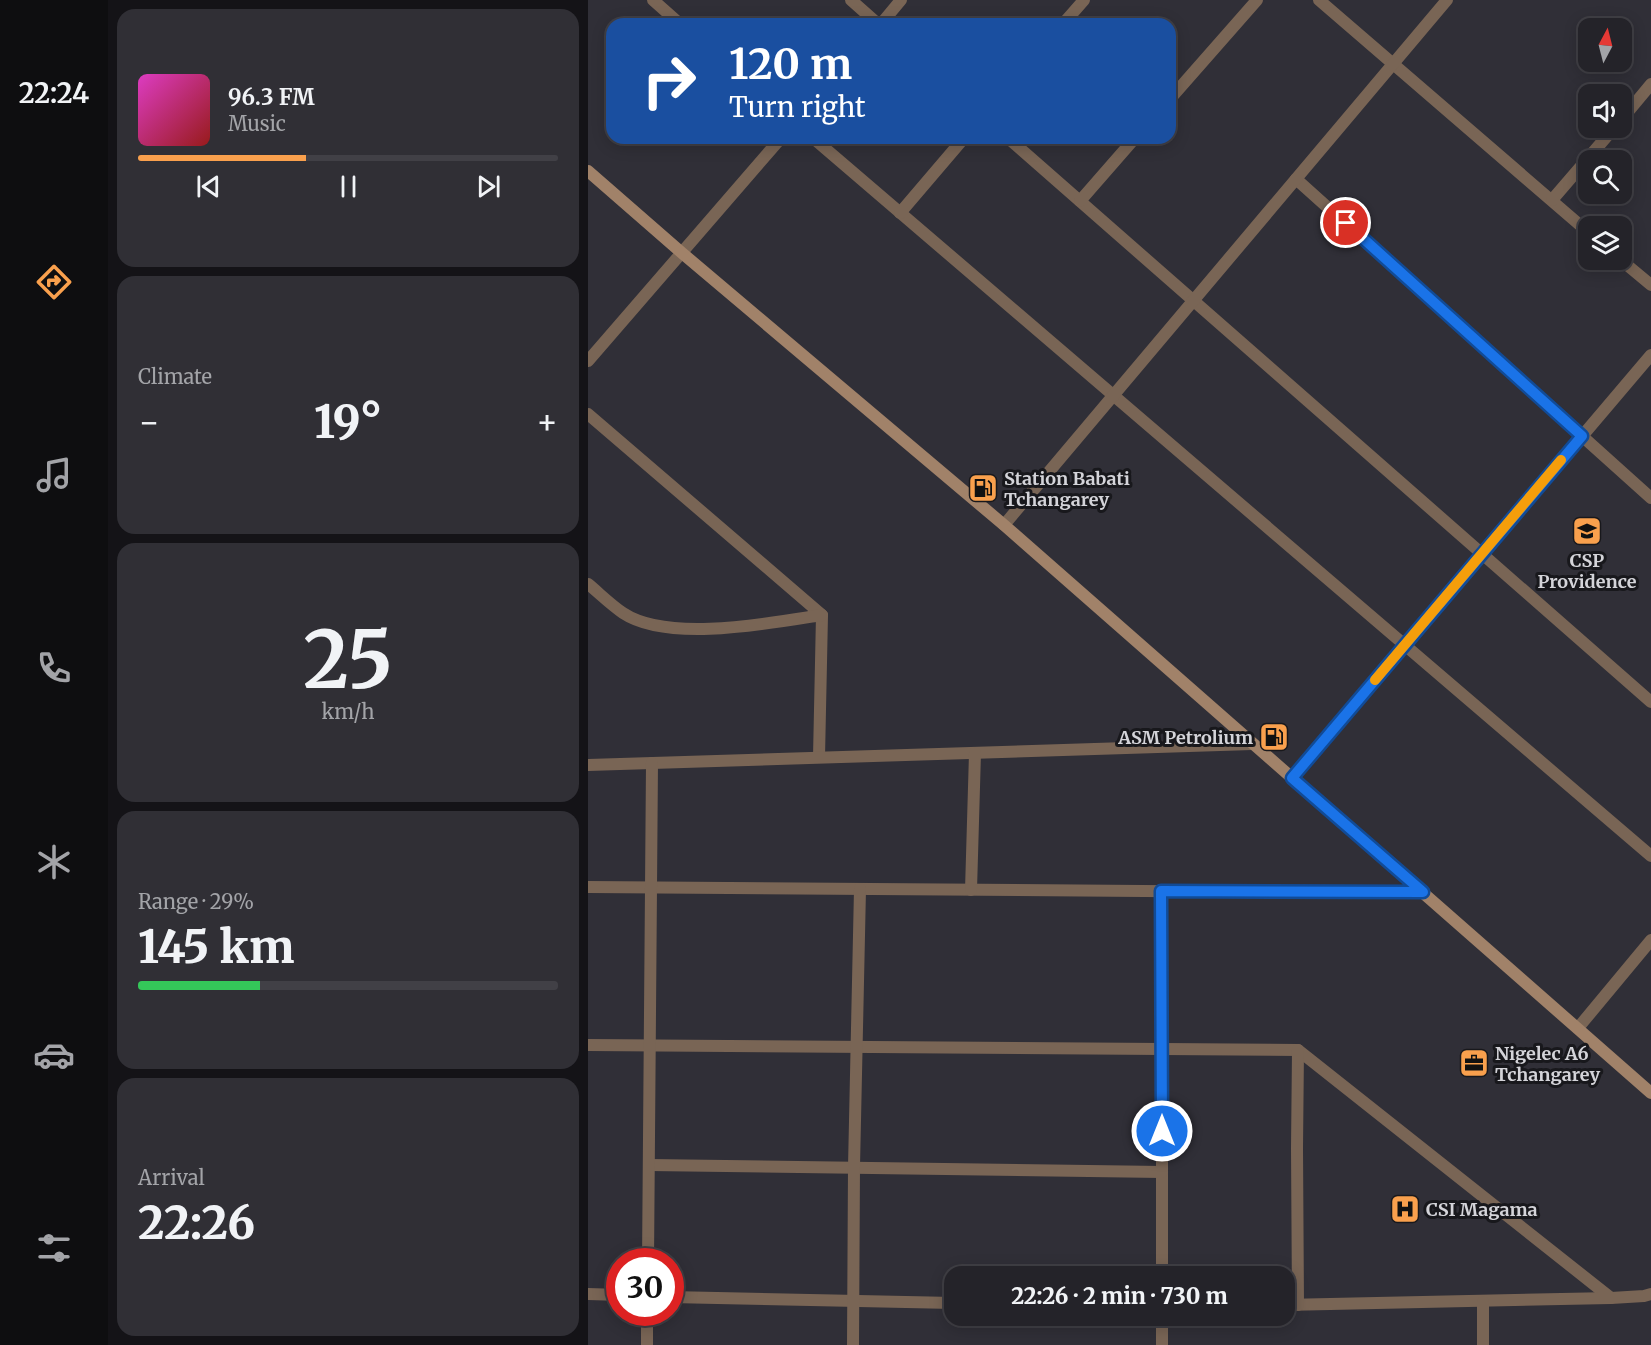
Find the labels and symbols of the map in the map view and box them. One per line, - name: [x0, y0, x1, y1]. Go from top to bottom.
- north arrow: [1578, 18, 1632, 72]
- pin: [1320, 197, 1371, 248]
- place label: Station Babati Tchangarey: [1004, 467, 1130, 511]
- fuel station icon: Station Babati Tchangarey: [967, 472, 999, 504]
- school or university icon: CSP Providence: [1571, 515, 1603, 547]
- place label: CSP Providence: [1537, 549, 1637, 593]
- fuel station icon: ASM Petrolium: [1258, 721, 1290, 753]
- place label: ASM Petrolium: [1117, 726, 1253, 749]
- place label: Nigelec A6 Tchangarey: [1495, 1042, 1600, 1086]
- office icon: Nigelec A6 Tchangarey: [1458, 1047, 1490, 1079]
- position arrow: [1130, 1099, 1194, 1163]
- hospital icon: CSI Magama: [1389, 1193, 1421, 1225]
- place label: CSI Magama: [1426, 1198, 1538, 1221]
- speed limit sign: 30: [606, 1248, 684, 1326]

